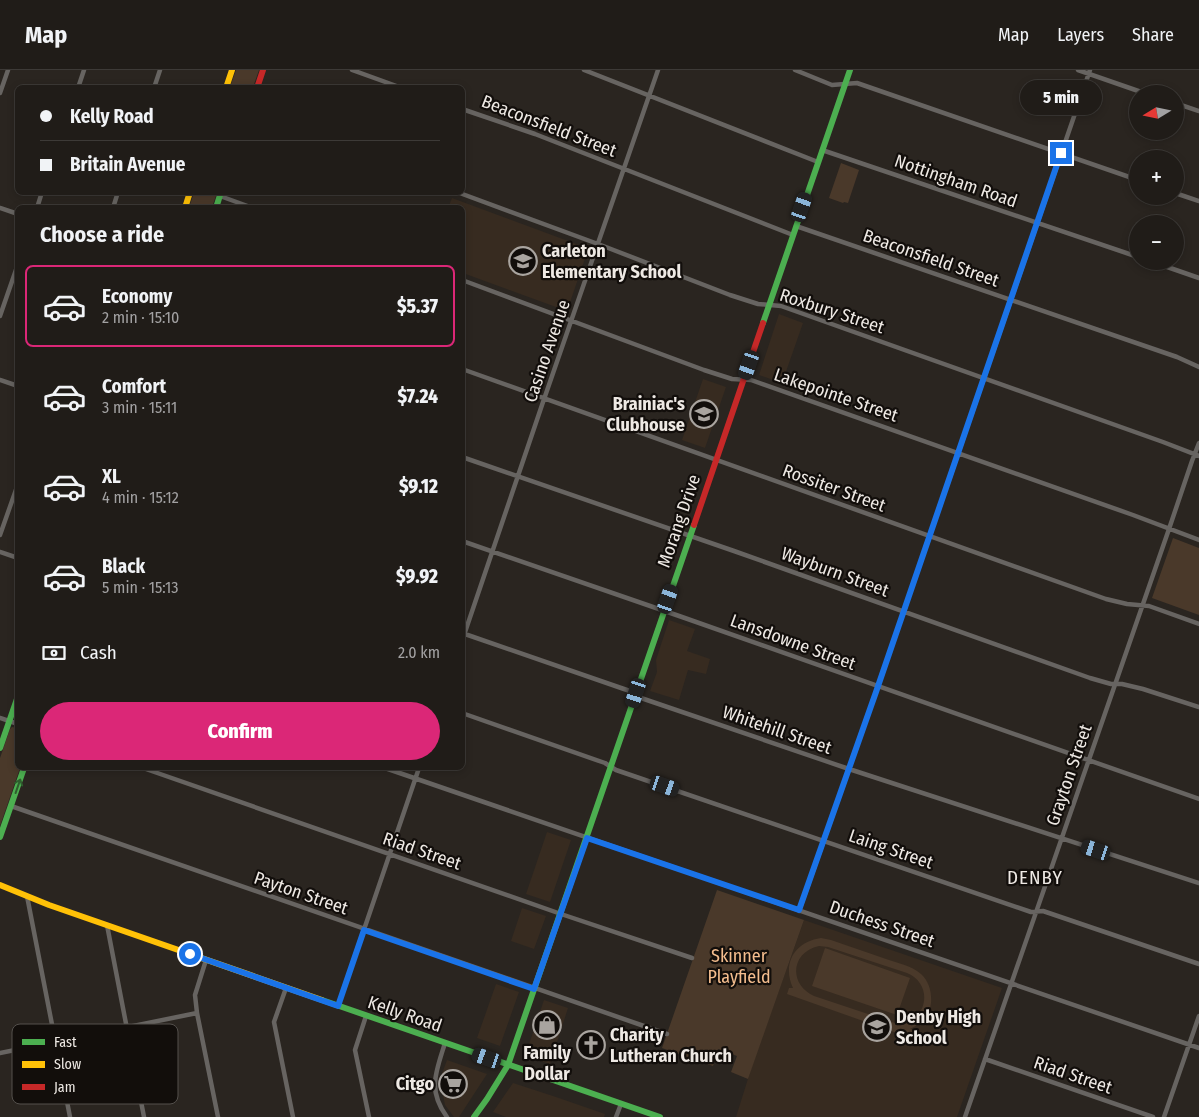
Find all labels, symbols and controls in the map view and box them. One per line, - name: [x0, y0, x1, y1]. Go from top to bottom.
- text: Map: [25, 21, 67, 49]
- text: Map: [998, 24, 1029, 46]
- text: Layers: [1057, 24, 1104, 46]
- text: Share: [1132, 24, 1174, 46]
- callout: 5 min: [1020, 81, 1102, 116]
- north arrow: [1129, 85, 1184, 140]
- map controls: [1129, 85, 1184, 270]
- text: 5 min: [1043, 88, 1079, 107]
- street label: Beaconsfield Street: [479, 90, 620, 162]
- text: Kelly Road: [70, 105, 154, 128]
- route end: [1050, 142, 1072, 164]
- street label: Nottingham Road: [892, 150, 1020, 212]
- button: +: [1129, 150, 1184, 205]
- text: Britain Avenue: [70, 153, 185, 176]
- car: [790, 190, 813, 224]
- button: −: [1129, 215, 1184, 270]
- text: Choose a ride: [40, 221, 164, 248]
- street label: Beaconsfield Street: [860, 224, 1002, 292]
- place label: Carleton Elementary School: [542, 240, 681, 283]
- school or university icon: Carleton Elementary School: [508, 246, 538, 276]
- icon: car: [42, 284, 87, 329]
- street label: Roxbury Street: [777, 284, 887, 338]
- text: Economy: [102, 285, 172, 308]
- text: $5.37: [397, 295, 438, 318]
- street label: Casino Avenue: [519, 297, 575, 405]
- text: 2 min · 15:10: [102, 308, 179, 327]
- car: [737, 348, 760, 382]
- street label: Lakepointe Street: [771, 363, 901, 427]
- icon: car: [42, 374, 87, 419]
- text: Comfort: [102, 375, 166, 398]
- text: $7.24: [398, 385, 438, 408]
- place label: Brainiac's Clubhouse: [606, 393, 685, 436]
- text: 3 min · 15:11: [102, 398, 177, 417]
- school or university icon: Brainiac's Clubhouse: [689, 399, 719, 429]
- street label: Rossiter Street: [779, 459, 889, 517]
- icon: car: [42, 464, 87, 509]
- text: XL: [102, 465, 121, 488]
- street label: Morang Drive: [653, 471, 705, 570]
- text: $9.12: [399, 475, 438, 498]
- text: 4 min · 15:12: [102, 488, 179, 507]
- street label: Wayburn Street: [778, 542, 892, 602]
- icon: car: [42, 554, 87, 599]
- text: Black: [102, 555, 145, 578]
- text: $9.92: [396, 565, 438, 588]
- text: 5 min · 15:13: [102, 578, 179, 597]
- car: [656, 582, 679, 616]
- street label: Lansdowne Street: [727, 609, 859, 675]
- icon: cash: [40, 639, 68, 667]
- text: Cash: [80, 641, 117, 664]
- text: 2.0 km: [398, 643, 440, 662]
- car: [624, 676, 647, 710]
- street label: Whitehill Street: [720, 701, 835, 759]
- button: Confirm: [40, 702, 440, 760]
- street label: Grayton Street: [1041, 721, 1097, 829]
- car: [648, 774, 681, 798]
- one-way arrow: [14, 779, 23, 794]
- street label: Laing Street: [846, 824, 936, 874]
- street label: Riad Street: [380, 827, 464, 875]
- car: [1079, 838, 1112, 862]
- district label: DENBY: [1007, 866, 1063, 889]
- street label: Payton Street: [251, 867, 351, 919]
- street label: Duchess Street: [827, 896, 938, 952]
- route start: [179, 943, 201, 965]
- park label: Skinner Playfield: [707, 945, 771, 988]
- street label: Kelly Road: [365, 991, 445, 1037]
- place label: Denby High School: [896, 1006, 981, 1049]
- shop icon: Family Dollar: [532, 1010, 562, 1040]
- school or university icon: Denby High School: [862, 1012, 892, 1042]
- legend: [12, 1024, 178, 1104]
- place label: Charity Lutheran Church: [610, 1024, 732, 1067]
- church icon: Charity Lutheran Church: [576, 1030, 606, 1060]
- text: Fast: [54, 1034, 77, 1051]
- place label: Family Dollar: [523, 1042, 571, 1085]
- car: [470, 1046, 503, 1070]
- street label: Riad Street: [1031, 1051, 1115, 1099]
- text: Slow: [54, 1056, 81, 1073]
- supermarket icon: Citgo: [438, 1069, 468, 1099]
- place label: Citgo: [396, 1073, 434, 1095]
- text: Jam: [54, 1079, 75, 1096]

